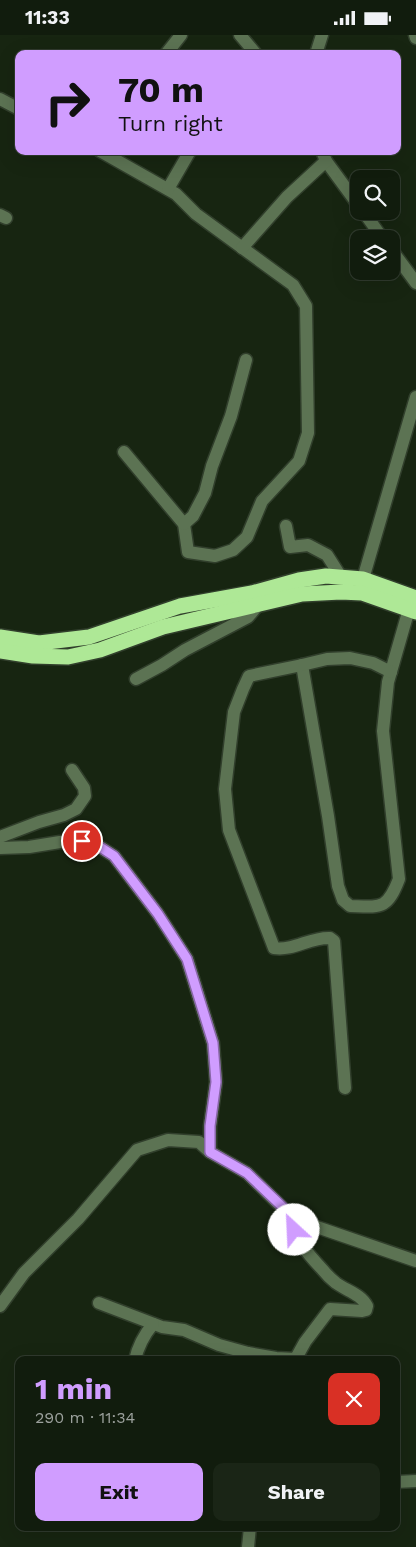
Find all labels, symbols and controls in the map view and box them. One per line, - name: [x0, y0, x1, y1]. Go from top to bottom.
- text: 11:33: [25, 6, 70, 29]
- text: 70 m: [118, 69, 204, 111]
- icon: right: [35, 70, 100, 135]
- text: Turn right: [118, 111, 223, 136]
- map controls: [350, 170, 400, 280]
- button: search: [350, 170, 400, 220]
- button: layers: [350, 230, 400, 280]
- pin: [61, 820, 103, 862]
- icon: arrive: [68, 827, 96, 855]
- position arrow: [267, 1203, 319, 1255]
- text: 1 min: [35, 1371, 112, 1406]
- button: close: [328, 1373, 380, 1425]
- text: 290 m · 11:34: [35, 1408, 135, 1427]
- button: Exit: [35, 1463, 203, 1521]
- button: Share: [213, 1463, 380, 1521]

